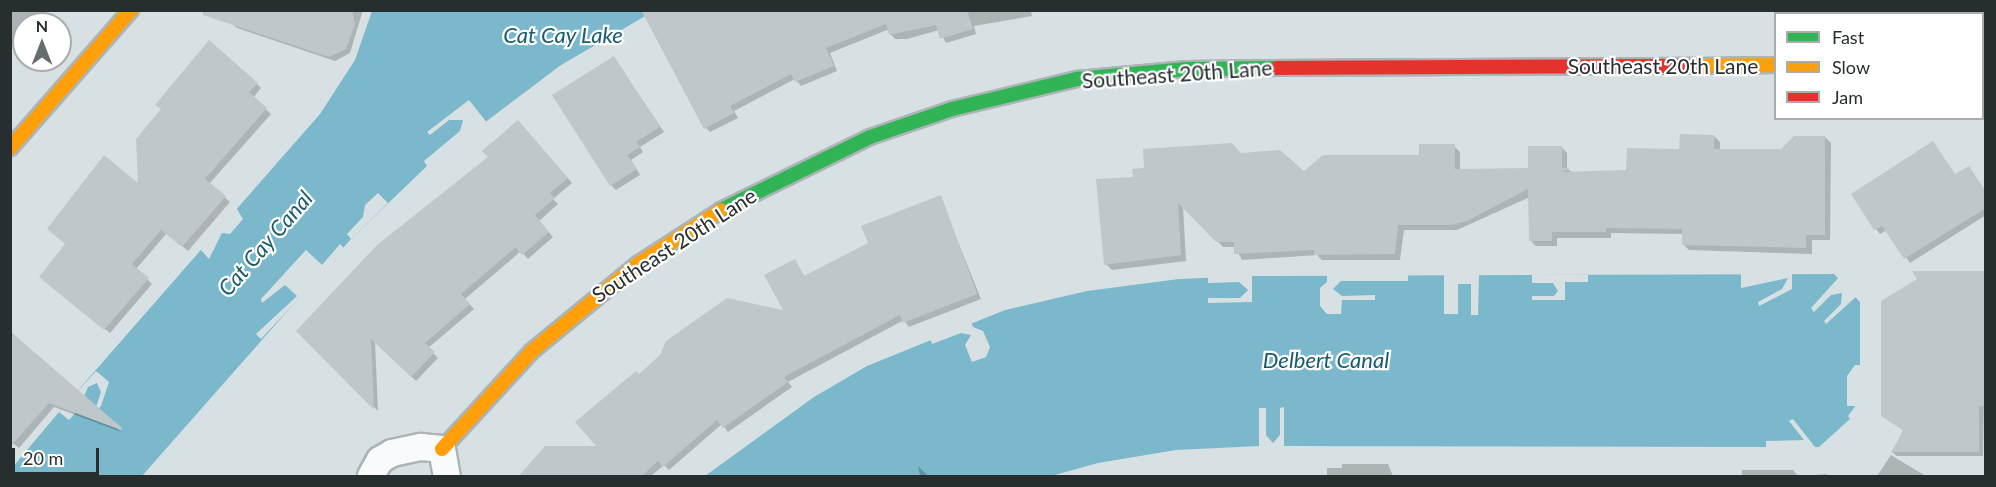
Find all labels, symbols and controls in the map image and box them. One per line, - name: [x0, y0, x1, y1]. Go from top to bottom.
- north arrow: [12, 12, 72, 72]
- legend: [1774, 12, 1984, 120]
- text: N: [36, 16, 48, 35]
- water label: Cat Cay Lake: [503, 22, 623, 48]
- text: Fast: [1832, 26, 1864, 48]
- street label: Southeast 20th Lane: [1568, 53, 1758, 79]
- street label: Southeast 20th Lane: [1081, 55, 1273, 93]
- text: Slow: [1832, 56, 1870, 78]
- text: Jam: [1832, 86, 1863, 108]
- street label: Southeast 20th Lane: [587, 182, 761, 308]
- water label: Cat Cay Canal: [212, 185, 318, 301]
- water label: Delbert Canal: [1263, 347, 1389, 373]
- scale bar: [15, 436, 102, 474]
- text: 20 m: [23, 447, 63, 469]

